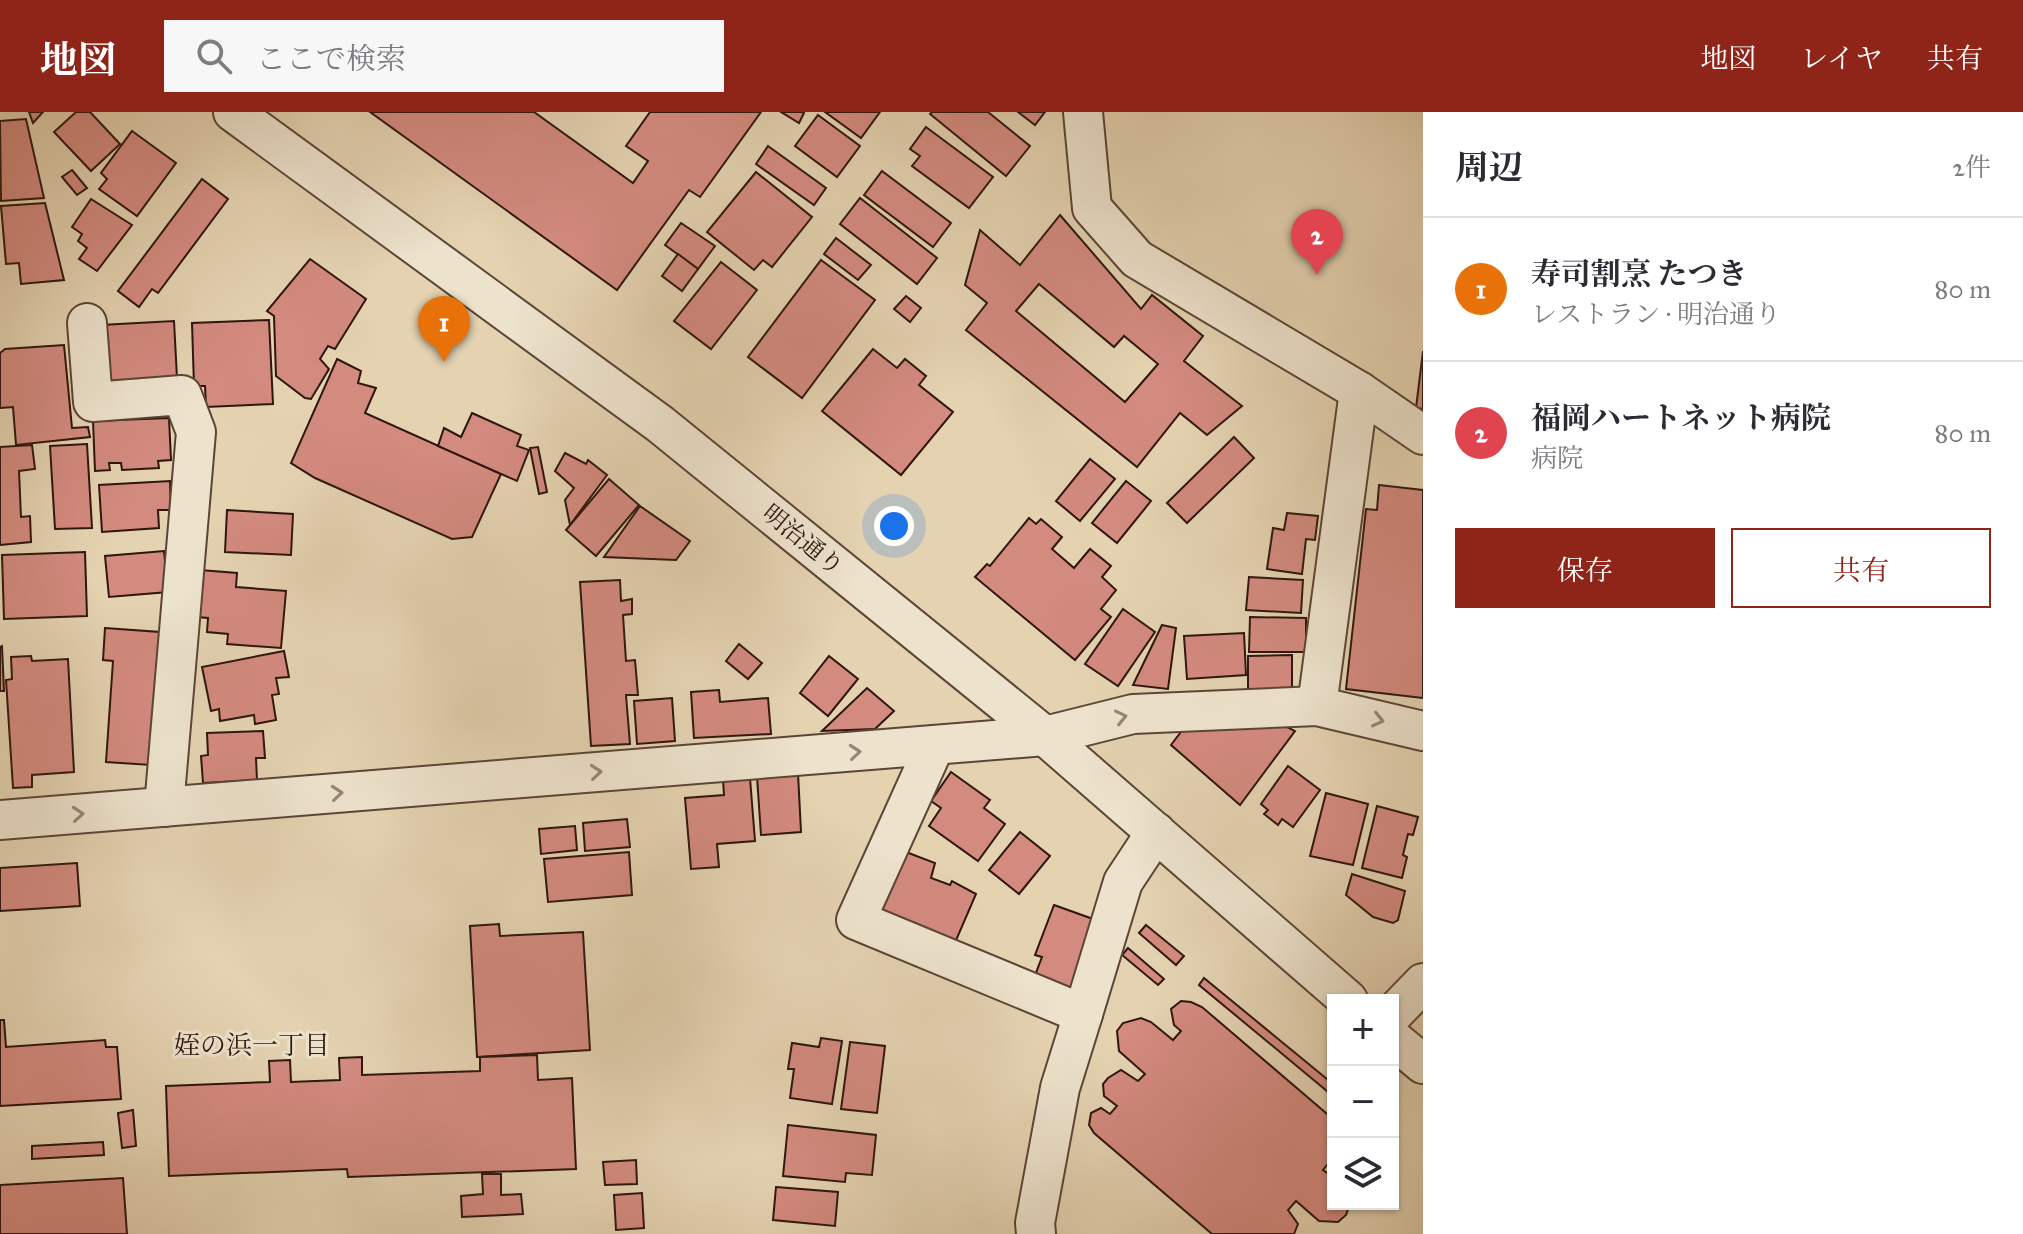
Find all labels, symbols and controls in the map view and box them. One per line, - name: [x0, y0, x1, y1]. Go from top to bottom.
- search box: [164, 20, 724, 92]
- icon: search: [192, 34, 236, 78]
- text: 地図: [40, 37, 116, 83]
- text: ここで検索: [256, 41, 406, 77]
- text: 地図: [1700, 41, 1756, 76]
- text: レイヤ: [1800, 41, 1883, 76]
- text: 共有: [1927, 41, 1983, 76]
- text: 周辺: [1455, 147, 1523, 188]
- text: 2件: [1952, 151, 1991, 183]
- pin: 2: [1291, 209, 1343, 275]
- text: 寿司割烹 たつき: [1531, 256, 1747, 292]
- text: 1: [1476, 273, 1486, 305]
- text: 80 m: [1935, 273, 1991, 305]
- pin: 1: [418, 296, 470, 362]
- text: レストラン · 明治通り: [1531, 298, 1781, 330]
- text: 福岡ハートネット病院: [1531, 400, 1831, 436]
- text: 2: [1475, 417, 1487, 449]
- text: 80 m: [1935, 417, 1991, 449]
- text: 病院: [1531, 442, 1583, 474]
- street label: 明治通り: [756, 498, 850, 582]
- your location: [874, 506, 914, 546]
- button: 保存: [1455, 528, 1715, 608]
- button: 共有: [1731, 528, 1991, 608]
- one-way arrow: [1113, 710, 1127, 727]
- one-way arrow: [1371, 711, 1385, 728]
- one-way arrow: [849, 743, 862, 760]
- one-way arrow: [590, 764, 603, 781]
- one-way arrow: [331, 785, 344, 802]
- one-way arrow: [72, 806, 85, 823]
- map controls: [1327, 994, 1399, 1210]
- button: +: [1327, 994, 1399, 1066]
- district label: 姪の浜一丁目: [174, 1029, 330, 1061]
- button: −: [1327, 1066, 1399, 1138]
- button: layers: [1327, 1138, 1399, 1210]

